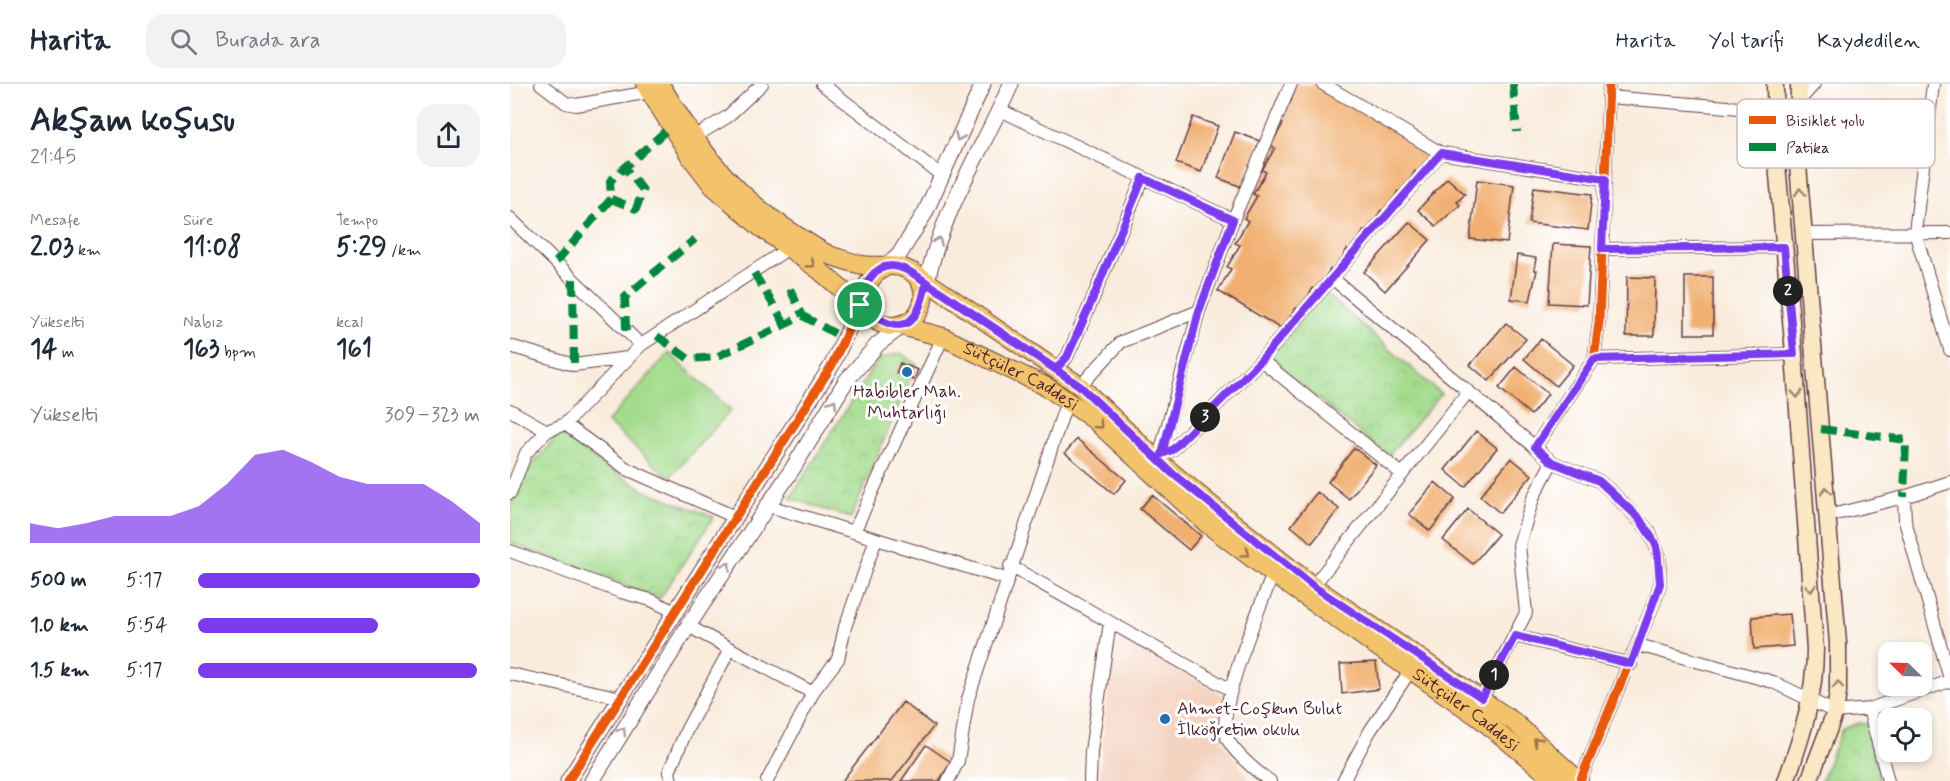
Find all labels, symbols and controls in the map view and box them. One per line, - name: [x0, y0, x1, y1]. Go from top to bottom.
- search box: [146, 14, 566, 68]
- text: Harita: [30, 23, 110, 60]
- icon: search: [167, 25, 200, 58]
- text: Burada ara: [215, 27, 320, 55]
- text: Harita: [1615, 27, 1676, 55]
- text: Yol tarifi: [1709, 27, 1784, 55]
- text: Kaydedilen: [1817, 27, 1920, 55]
- text: Akşam koşusu: [30, 99, 235, 143]
- legend: [1737, 99, 1935, 168]
- button: share: [417, 104, 480, 167]
- text: Bisiklet yolu: [1786, 111, 1865, 132]
- one-way arrow: [954, 131, 966, 142]
- text: Patika: [1786, 138, 1829, 159]
- text: 21:45: [30, 144, 76, 171]
- one-way arrow: [1793, 187, 1806, 196]
- text: Mesafe: [30, 210, 80, 231]
- text: Süre: [183, 210, 214, 231]
- text: Tempo: [336, 210, 378, 231]
- text: 2.03: [30, 231, 74, 265]
- text: 11:08: [183, 231, 242, 265]
- text: 5:29: [336, 231, 387, 265]
- one-way arrow: [930, 236, 943, 247]
- text: km: [74, 240, 101, 261]
- text: /km: [387, 240, 421, 261]
- one-way arrow: [804, 257, 815, 268]
- pin: 2: [1773, 276, 1803, 306]
- pin: [834, 279, 885, 330]
- text: 2: [1784, 280, 1792, 301]
- icon: arrive: [843, 288, 876, 321]
- text: Yükselti: [30, 312, 84, 333]
- text: Nabız: [183, 312, 224, 333]
- text: kcal: [336, 312, 363, 333]
- text: 14: [30, 333, 57, 367]
- text: 163: [183, 333, 220, 367]
- text: 161: [336, 333, 372, 367]
- street label: Sütçüler Caddesi: [959, 336, 1083, 417]
- text: m: [57, 342, 74, 363]
- text: bpm: [220, 342, 256, 363]
- marker: Habibler Mah. Muhtarlığı: [900, 365, 914, 379]
- place label: Habibler Mah. Muhtarlığı: [853, 380, 961, 425]
- one-way arrow: [1790, 389, 1803, 398]
- one-way arrow: [825, 398, 836, 409]
- text: Yükselti: [30, 402, 98, 429]
- text: 309–323 m: [385, 402, 480, 429]
- pin: 3: [1190, 402, 1220, 432]
- text: 3: [1201, 406, 1209, 427]
- one-way arrow: [1092, 418, 1103, 429]
- one-way arrow: [1820, 486, 1833, 495]
- one-way arrow: [1239, 546, 1250, 557]
- one-way arrow: [719, 562, 731, 572]
- text: 500 m: [30, 567, 87, 594]
- text: 5:17: [126, 567, 162, 594]
- one-way arrow: [1804, 583, 1817, 593]
- text: 1.0 km: [30, 612, 89, 639]
- text: 5:54: [126, 612, 167, 639]
- north arrow: [1878, 642, 1932, 696]
- map controls: [1878, 642, 1932, 762]
- text: 1.5 km: [30, 657, 90, 684]
- text: 5:17: [126, 657, 162, 684]
- pin: 1: [1479, 660, 1509, 690]
- street label: Sütçüler Caddesi: [1407, 663, 1525, 758]
- text: 1: [1490, 664, 1498, 685]
- one-way arrow: [1832, 681, 1844, 690]
- place label: Ahmet-Coşkun Bulut İlköğretim okulu: [1177, 697, 1343, 742]
- button: locate: [1878, 708, 1932, 762]
- marker: Ahmet-Coşkun Bulut İlköğretim okulu: [1158, 712, 1172, 726]
- one-way arrow: [615, 727, 627, 737]
- one-way arrow: [1533, 737, 1544, 748]

